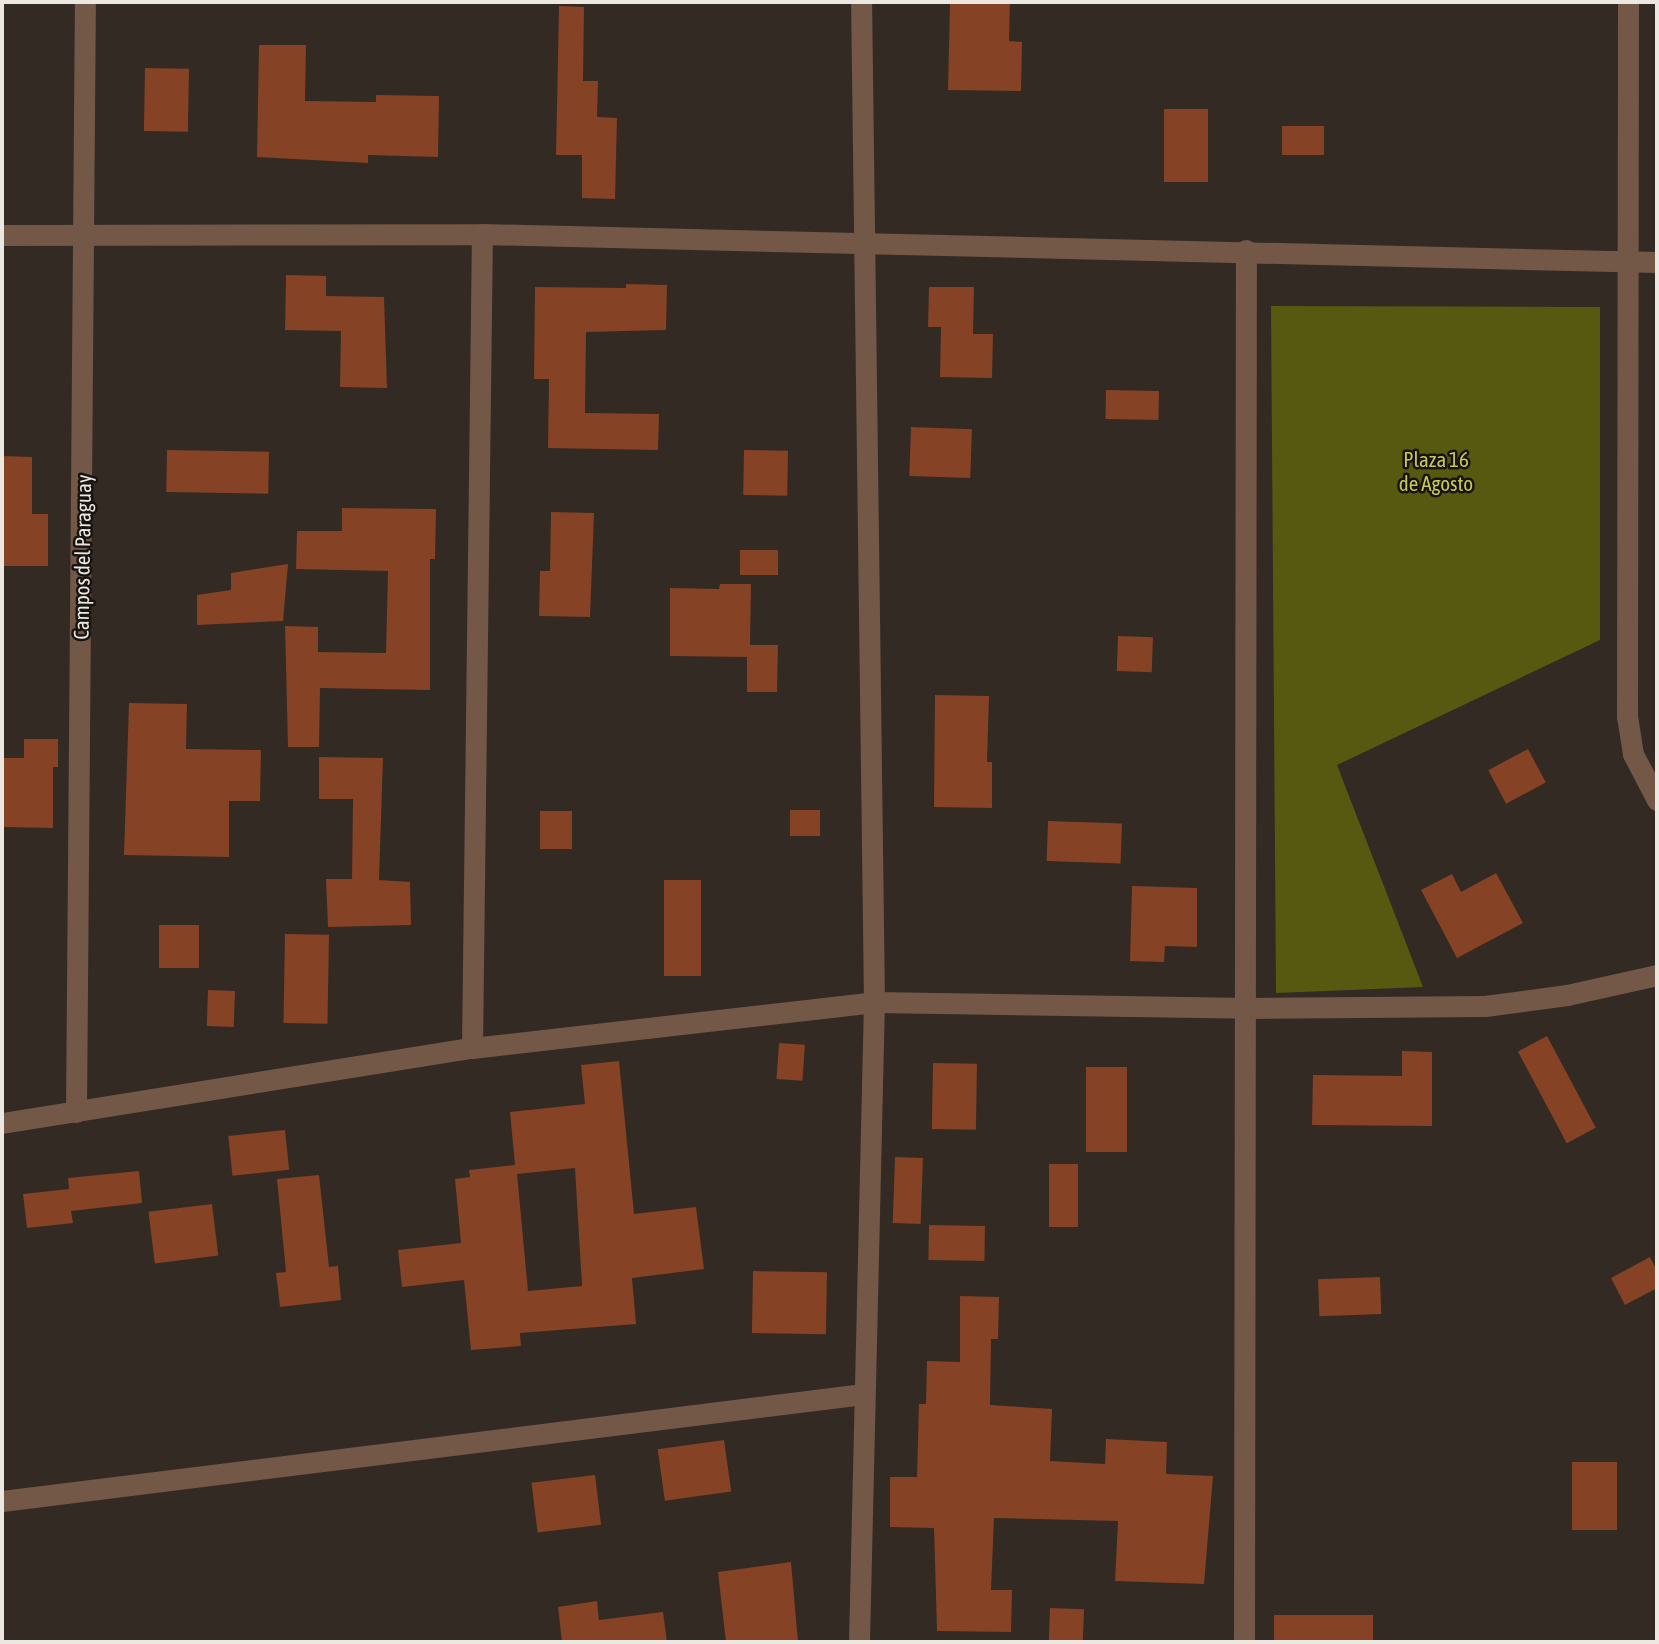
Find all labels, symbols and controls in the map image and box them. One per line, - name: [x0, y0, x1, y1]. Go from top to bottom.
- park label: Plaza 16 de Agosto: [1399, 446, 1473, 496]
- street label: Campos del Paraguay: [68, 474, 96, 640]

